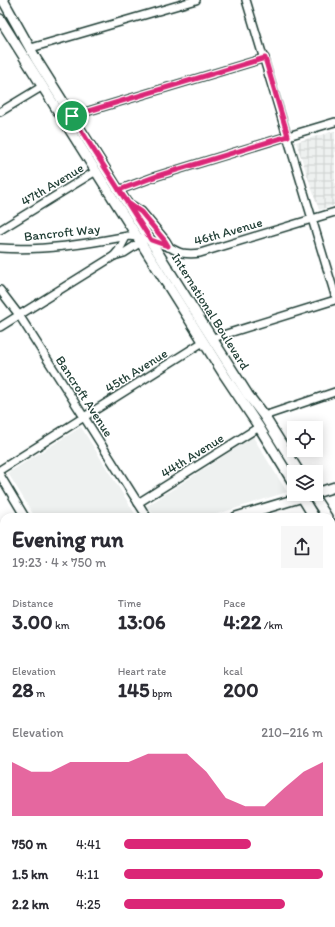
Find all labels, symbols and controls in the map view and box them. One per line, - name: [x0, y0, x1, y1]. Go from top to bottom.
- pin: [55, 99, 89, 133]
- icon: arrive: [61, 105, 83, 127]
- street label: 47th Avenue: [18, 160, 86, 209]
- street label: 46th Avenue: [192, 215, 264, 248]
- street label: Bancroft Way: [23, 221, 101, 244]
- street label: International Boulevard: [169, 250, 253, 372]
- street label: 45th Avenue: [102, 345, 170, 395]
- street label: Bancroft Avenue: [53, 353, 116, 440]
- map controls: [287, 421, 323, 501]
- button: locate: [287, 421, 323, 457]
- street label: 44th Avenue: [158, 430, 226, 481]
- button: layers: [287, 465, 323, 501]
- text: Evening run: [12, 526, 124, 553]
- button: share: [281, 526, 323, 568]
- text: 19:23 · 4 × 750 m: [12, 555, 106, 570]
- text: Distance: [12, 597, 53, 610]
- text: Time: [118, 597, 141, 610]
- text: Pace: [223, 597, 245, 610]
- text: 3.00: [12, 610, 52, 634]
- text: 13:06: [118, 610, 166, 634]
- text: 4:22: [223, 610, 261, 634]
- text: km: [52, 619, 70, 632]
- text: /km: [261, 619, 283, 632]
- text: Elevation: [12, 665, 56, 678]
- text: Heart rate: [118, 665, 166, 678]
- text: kcal: [223, 665, 243, 678]
- text: 28: [12, 678, 33, 702]
- text: 145: [118, 678, 149, 702]
- text: 200: [223, 678, 259, 702]
- text: m: [33, 687, 45, 700]
- text: bpm: [149, 687, 172, 700]
- text: Elevation: [12, 725, 64, 740]
- text: 210–216 m: [261, 725, 323, 740]
- text: 750 m: [12, 837, 47, 852]
- text: 4:41: [76, 837, 101, 852]
- text: 1.5 km: [12, 867, 48, 882]
- text: 4:11: [76, 867, 99, 882]
- text: 2.2 km: [12, 897, 49, 912]
- text: 4:25: [76, 897, 101, 912]

